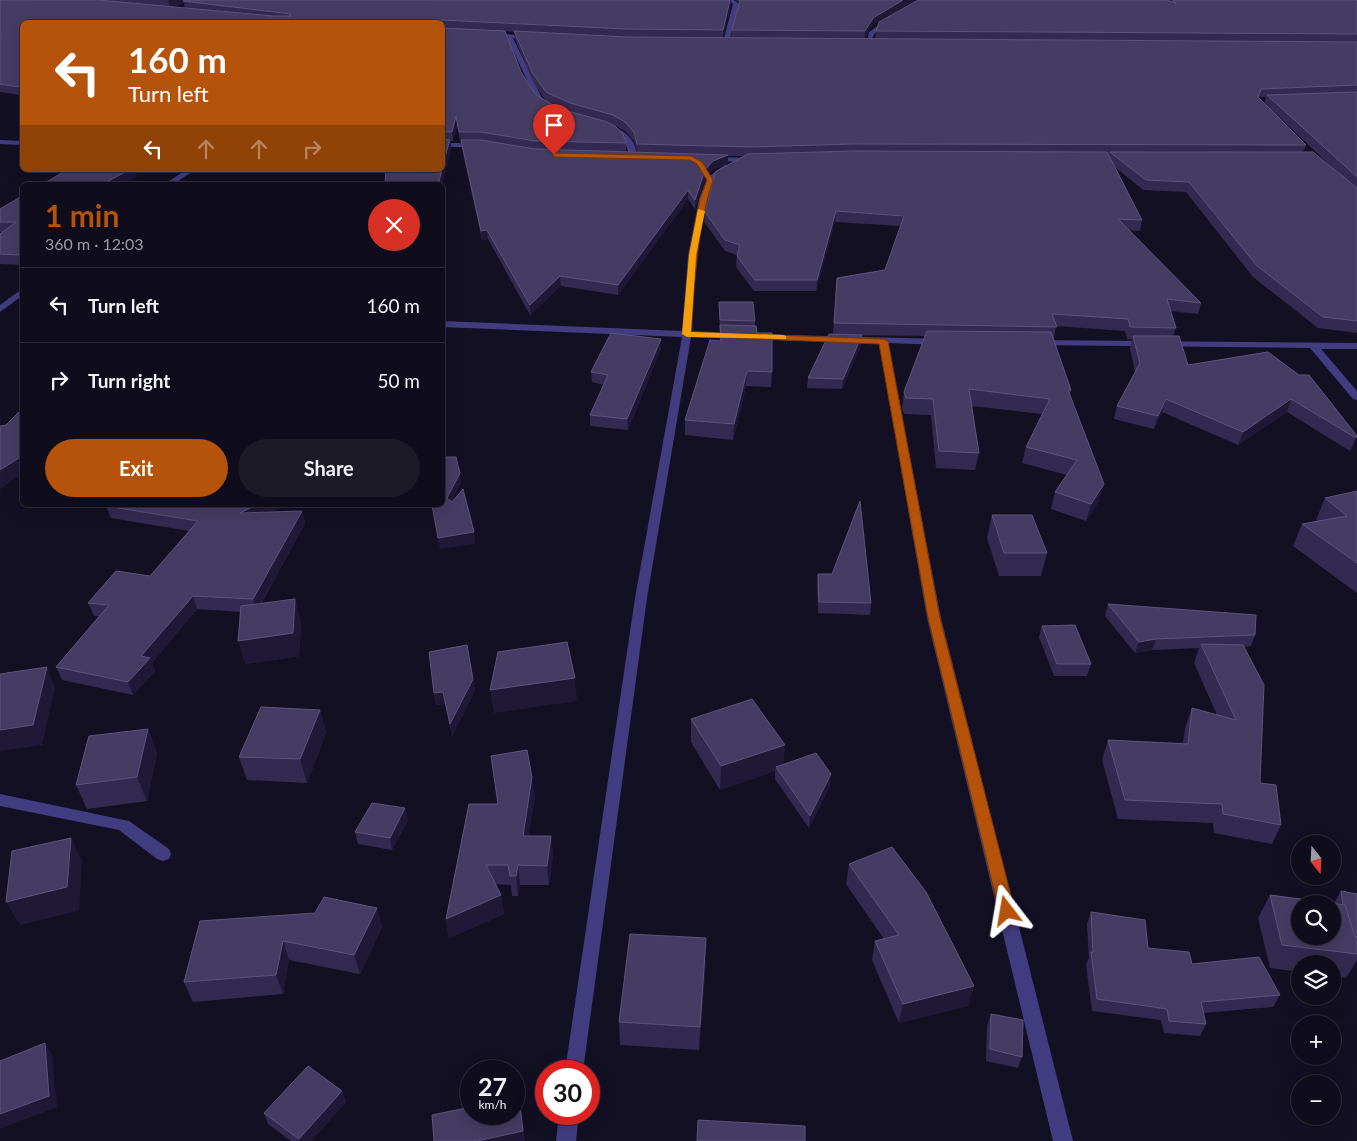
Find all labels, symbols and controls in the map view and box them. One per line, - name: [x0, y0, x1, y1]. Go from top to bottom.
- text: 160 m: [128, 38, 227, 80]
- icon: left: [45, 40, 110, 105]
- text: Turn left: [128, 80, 209, 107]
- pin: [533, 104, 575, 155]
- icon: arrive: [540, 111, 568, 139]
- icon: left: [139, 135, 167, 163]
- icon: ahead: [192, 135, 220, 163]
- icon: ahead: [245, 135, 273, 163]
- icon: right: [298, 135, 326, 163]
- text: 1 min: [45, 197, 119, 233]
- button: close: [368, 199, 420, 251]
- text: 360 m · 12:03: [45, 234, 144, 253]
- icon: left: [45, 291, 73, 319]
- text: Turn left: [88, 294, 159, 317]
- text: 160 m: [366, 294, 420, 317]
- icon: right: [45, 366, 73, 394]
- text: Turn right: [88, 369, 170, 392]
- text: 50 m: [377, 369, 420, 392]
- button: Exit: [45, 439, 228, 497]
- button: Share: [238, 439, 420, 497]
- north arrow: [1291, 835, 1341, 885]
- map controls: [1291, 835, 1341, 1125]
- position arrow: [980, 884, 1032, 936]
- button: search: [1291, 895, 1341, 945]
- button: layers: [1291, 955, 1341, 1005]
- button: +: [1291, 1015, 1341, 1065]
- speed limit sign: 30: [535, 1060, 600, 1125]
- text: 27: [478, 1071, 507, 1101]
- button: −: [1291, 1075, 1341, 1125]
- text: km/h: [478, 1097, 507, 1112]

